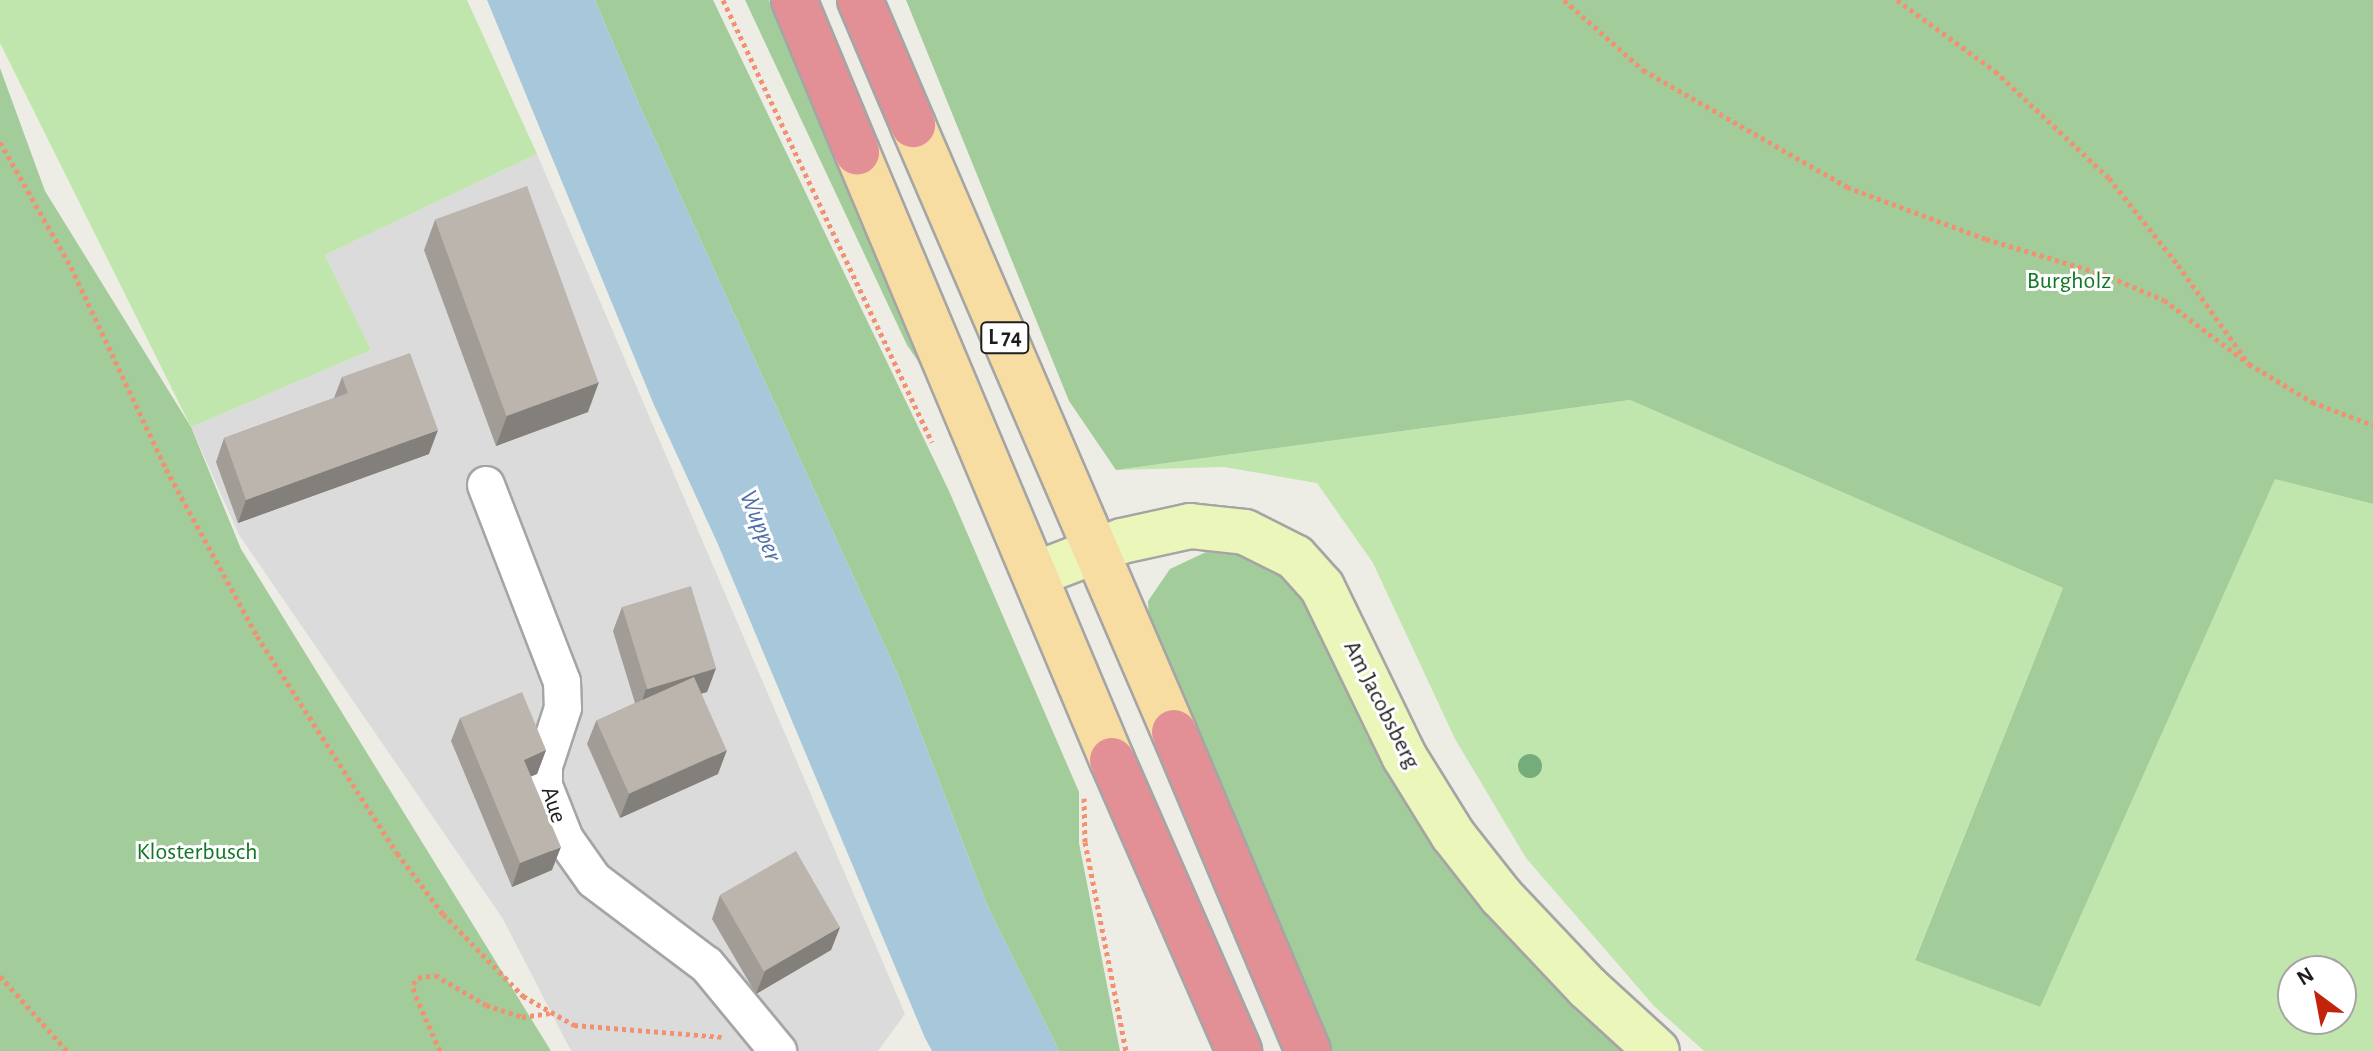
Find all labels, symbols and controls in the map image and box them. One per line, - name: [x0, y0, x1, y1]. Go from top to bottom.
- park label: Burgholz: [2027, 268, 2111, 296]
- road number: L 74: [979, 320, 1031, 356]
- water label: Wupper: [732, 486, 788, 566]
- street label: Am Jacobsberg: [1336, 636, 1426, 774]
- street label: Aue: [534, 783, 572, 827]
- park label: Klosterbusch: [136, 839, 258, 867]
- north arrow: [2277, 955, 2357, 1035]
- text: N: [2293, 963, 2318, 990]

